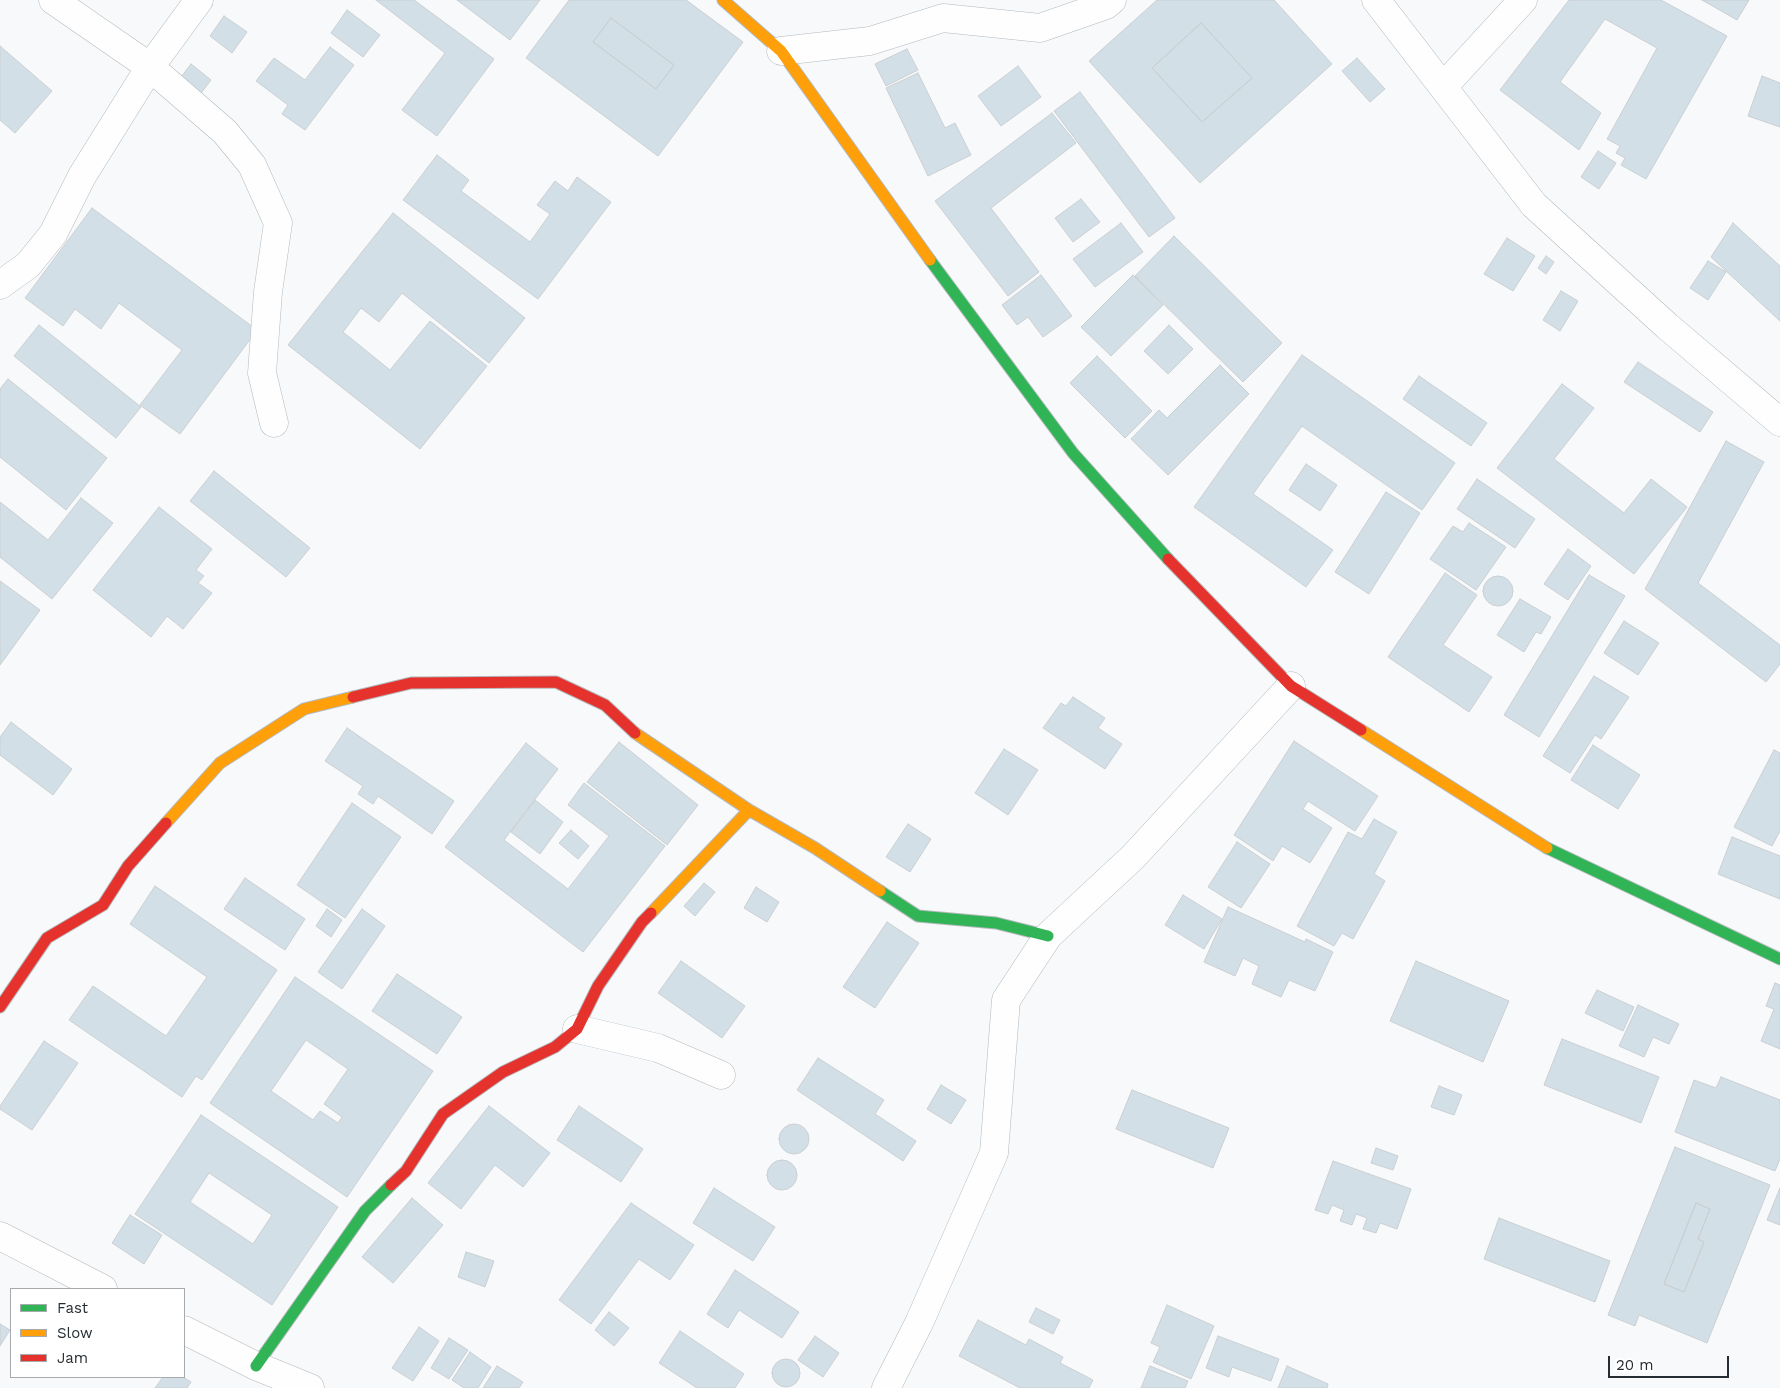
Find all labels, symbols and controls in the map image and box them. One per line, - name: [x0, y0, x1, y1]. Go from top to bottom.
- legend: [10, 1288, 185, 1378]
- text: Fast: [57, 1299, 88, 1317]
- text: Slow: [57, 1324, 93, 1342]
- scale bar: [1610, 1346, 1731, 1378]
- text: Jam: [57, 1349, 88, 1367]
- text: 20 m: [1616, 1356, 1654, 1374]

